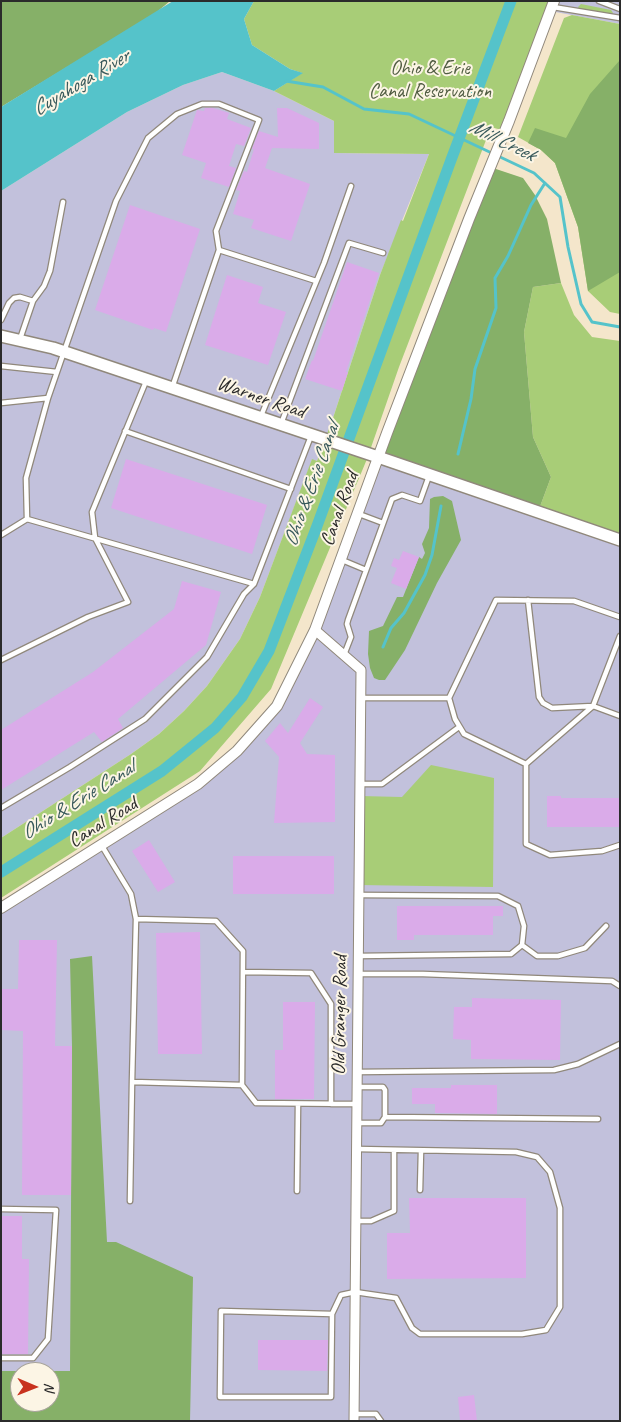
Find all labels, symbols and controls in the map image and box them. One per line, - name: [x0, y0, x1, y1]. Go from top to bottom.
- water label: Cuyahoga River: [28, 44, 134, 122]
- park label: Ohio & Erie Canal Reservation: [369, 57, 491, 104]
- water label: Mill Creek: [465, 114, 539, 168]
- street label: Warner Road: [214, 372, 308, 424]
- water label: Ohio & Erie Canal: [278, 420, 346, 550]
- street label: Canal Road: [316, 469, 364, 549]
- water label: Ohio & Erie Canal: [17, 756, 139, 846]
- street label: Canal Road: [64, 792, 142, 854]
- street label: Old Granger Road: [327, 955, 353, 1075]
- north arrow: [10, 1362, 60, 1412]
- text: N: [41, 1383, 58, 1392]

